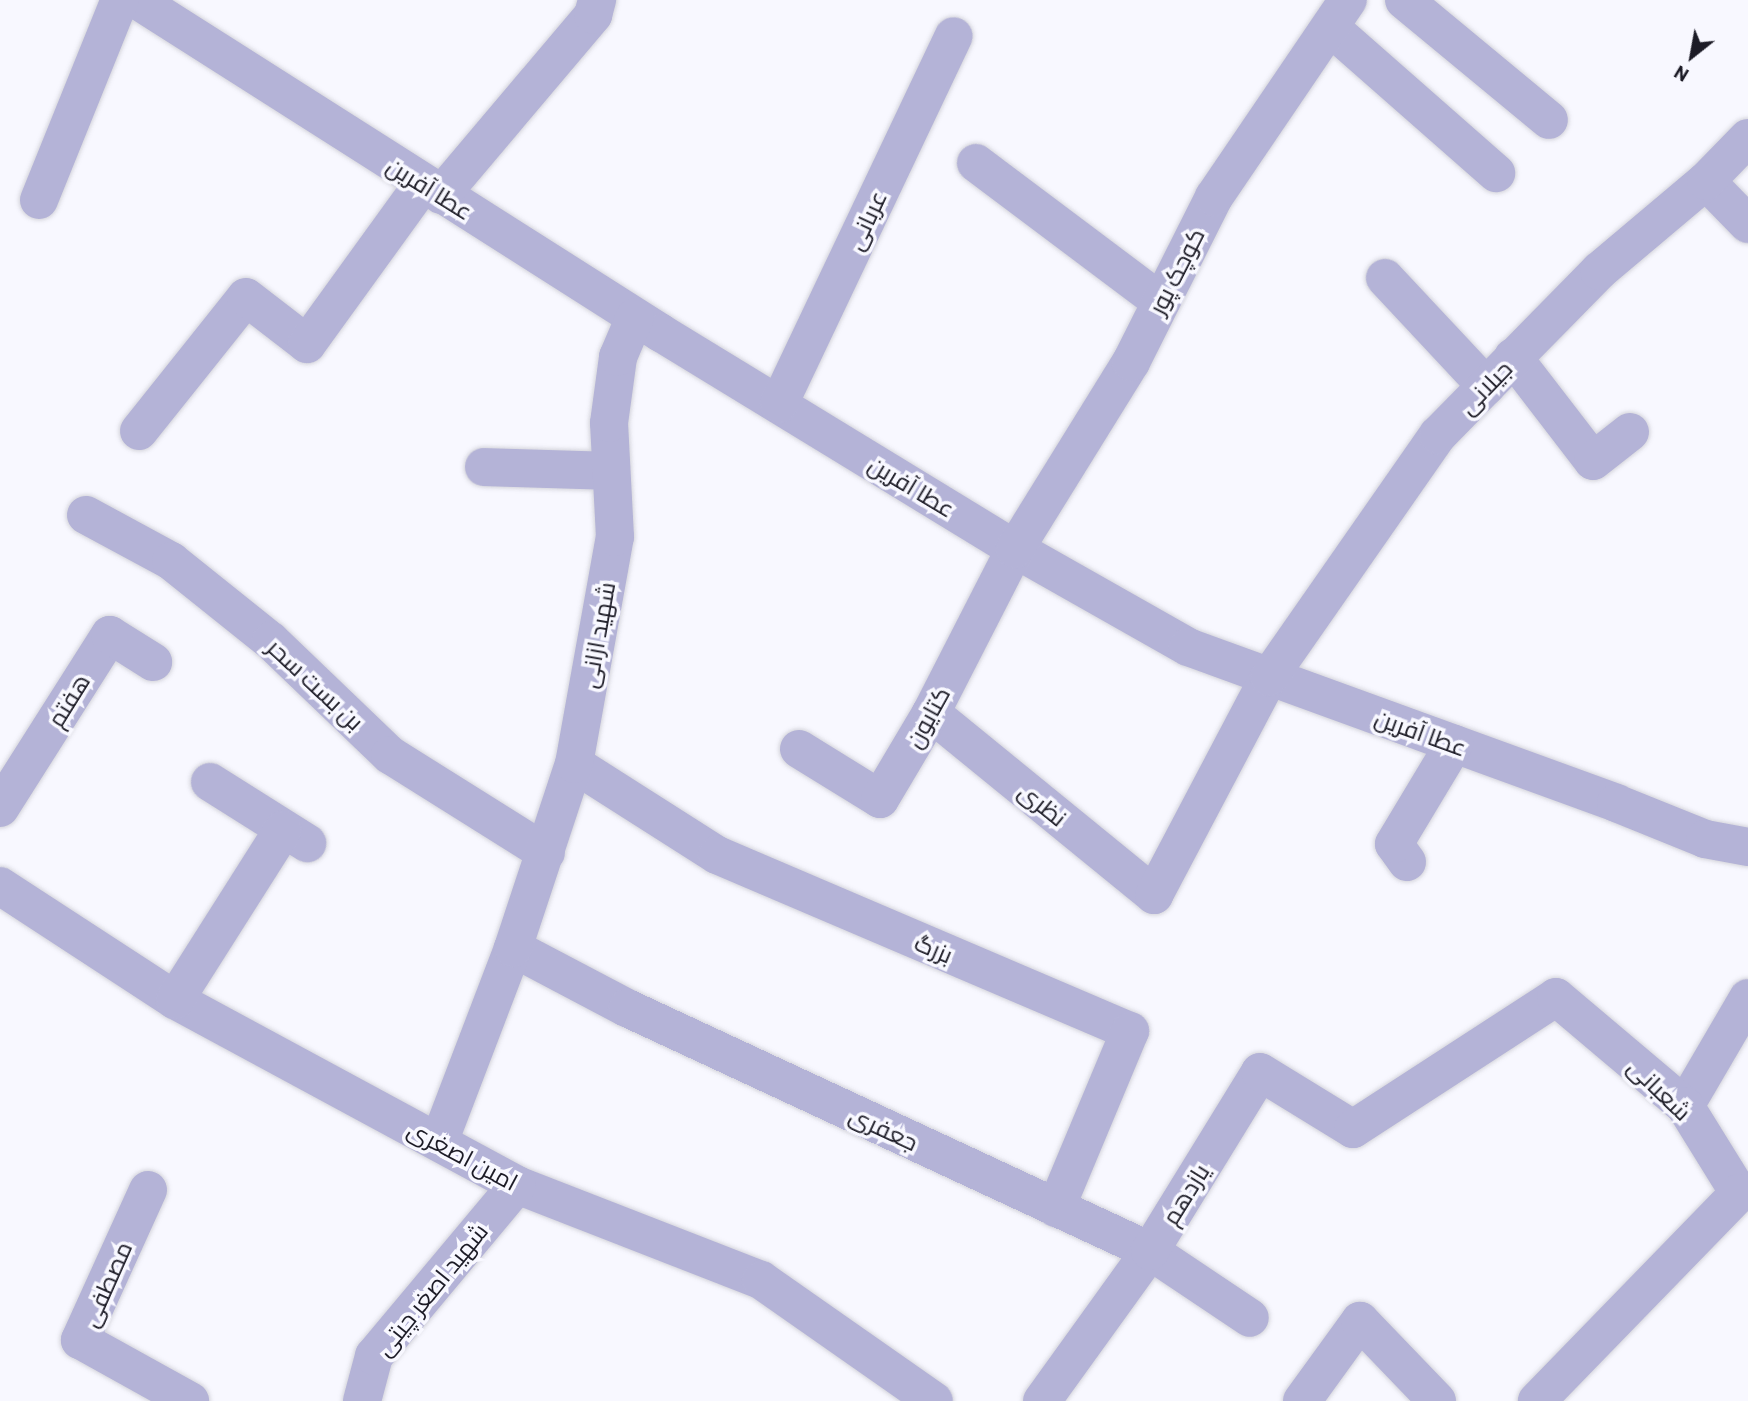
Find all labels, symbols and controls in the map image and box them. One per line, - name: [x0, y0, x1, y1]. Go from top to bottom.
- north arrow: [1657, 21, 1727, 91]
- text: N: [1670, 61, 1692, 88]
- street label: عطا آفرین: [382, 150, 478, 226]
- street label: عربانی: [840, 186, 892, 254]
- street label: کوچک پور: [1142, 223, 1210, 319]
- street label: جیلانی: [1452, 354, 1518, 420]
- street label: عطا آفرین: [864, 449, 960, 523]
- street label: شهید ازانی: [574, 580, 620, 690]
- street label: بن بست سحر: [262, 632, 370, 736]
- street label: هفتم: [41, 668, 95, 732]
- street label: کتایون: [899, 681, 955, 753]
- street label: عطا آفرین: [1371, 702, 1471, 762]
- street label: نظری: [1013, 776, 1073, 832]
- street label: بزرگ: [911, 927, 957, 969]
- street label: شعبانی: [1622, 1052, 1698, 1126]
- street label: جعفری: [845, 1100, 923, 1156]
- street label: امین اصغری: [403, 1114, 523, 1196]
- street label: یازدهم: [1155, 1158, 1215, 1230]
- street label: شهید اصغر چیتی: [369, 1217, 493, 1361]
- street label: مصطفی: [74, 1237, 138, 1331]

